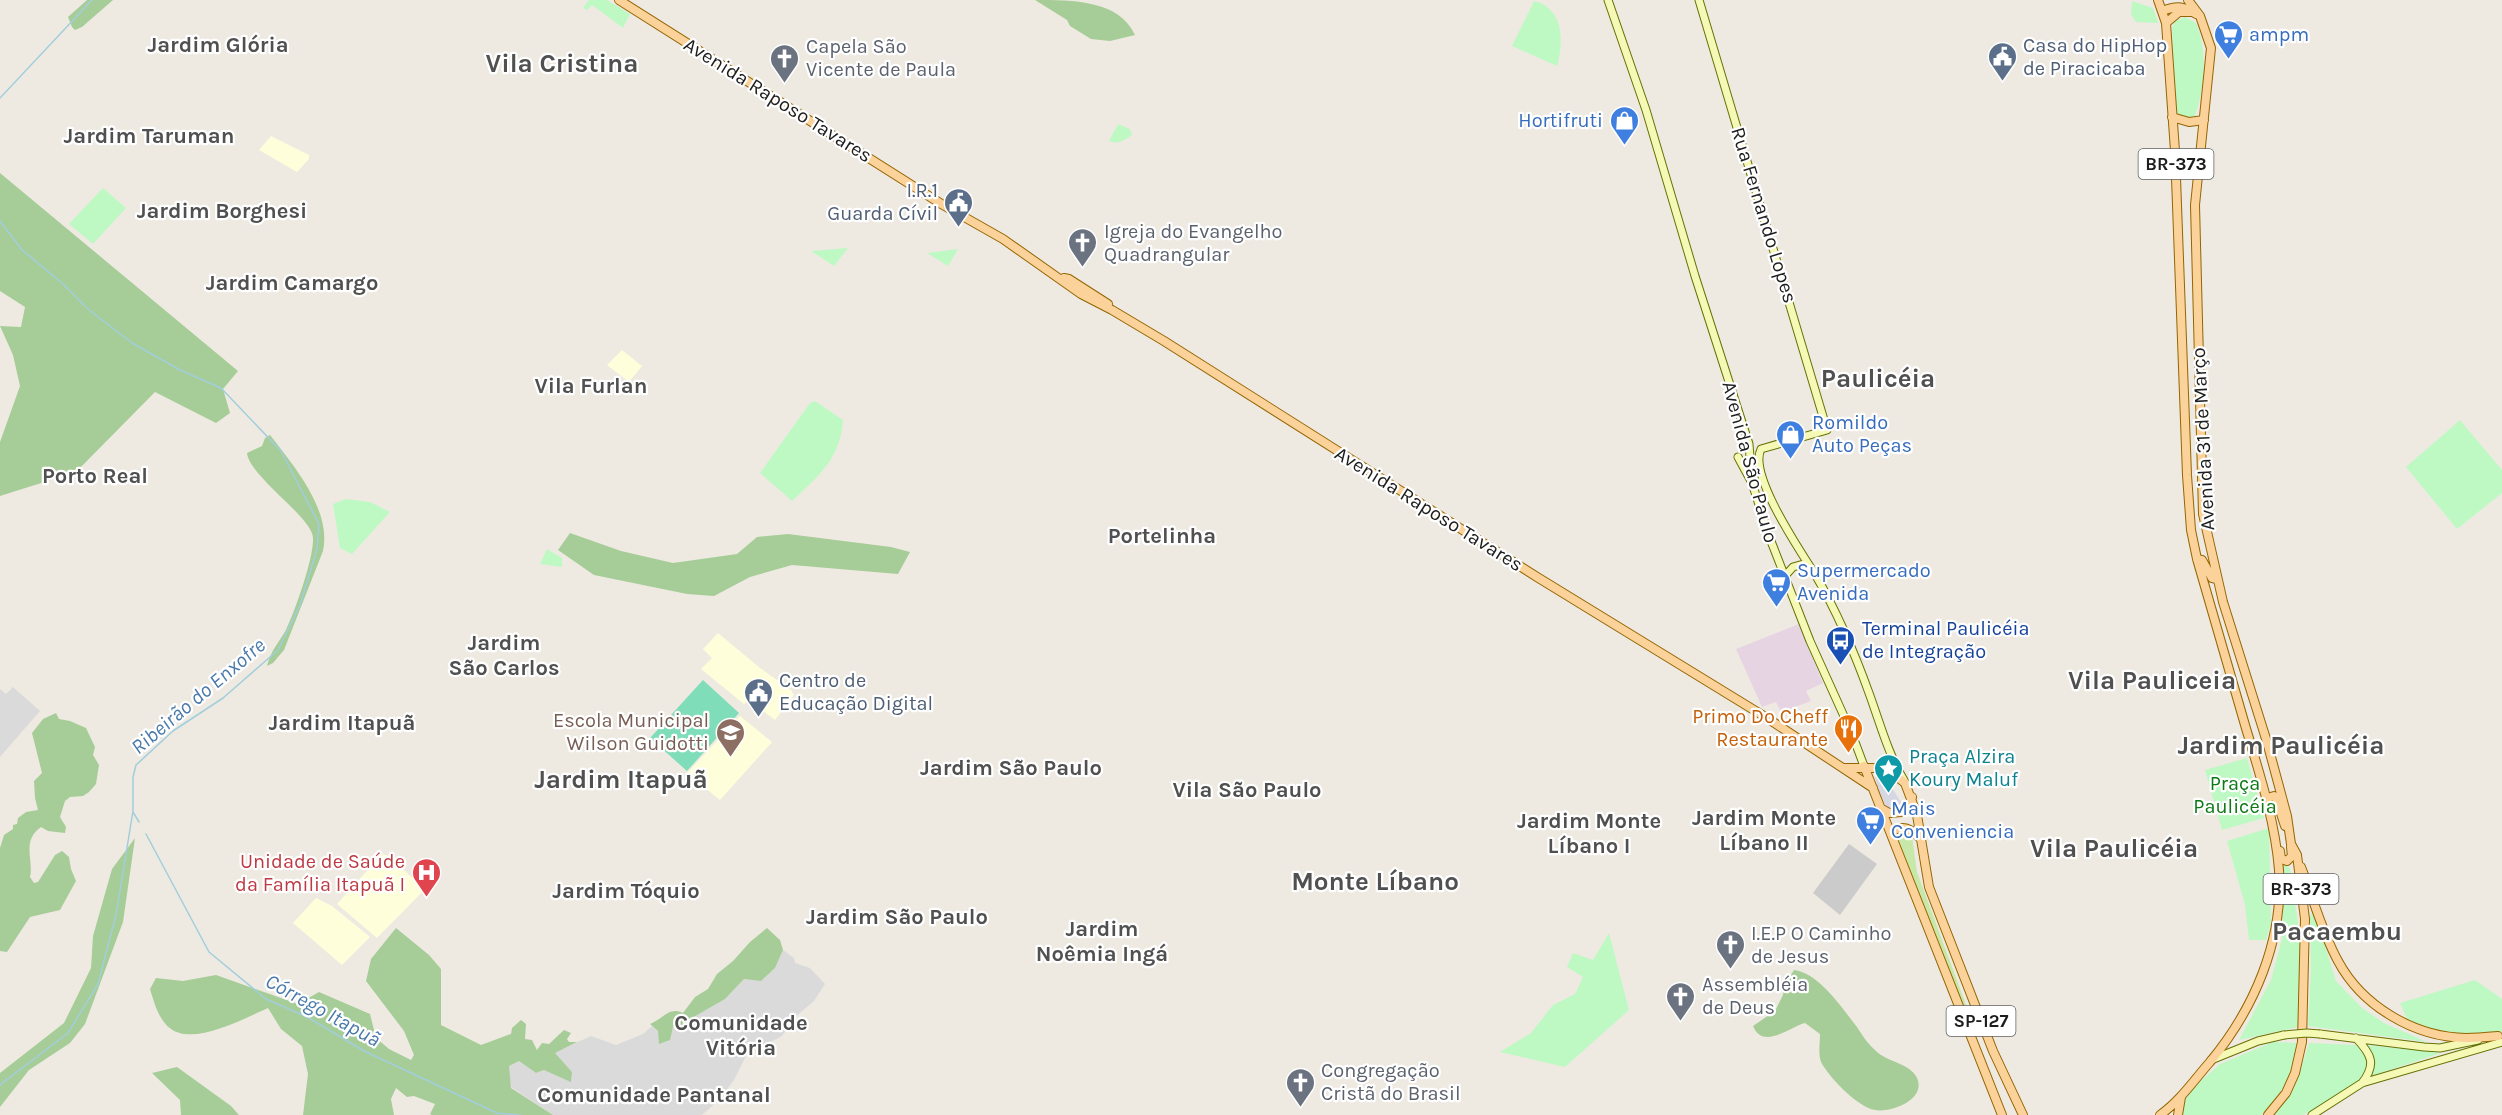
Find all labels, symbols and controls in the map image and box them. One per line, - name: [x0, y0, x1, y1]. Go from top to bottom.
- supermarket icon: ampm: [2212, 18, 2244, 60]
- place label: ampm: [2249, 23, 2309, 46]
- district label: Jardim Glória: [147, 32, 289, 58]
- street label: Avenida Raposo Tavares: [680, 33, 876, 167]
- place label: Casa do HipHop de Piracicaba: [2023, 34, 2167, 80]
- place label: Capela São Vicente de Paula: [806, 35, 956, 81]
- public building icon: Casa do HipHop de Piracicaba: [1986, 40, 2018, 82]
- church icon: Capela São Vicente de Paula: [769, 42, 801, 84]
- district label: Vila Cristina: [485, 48, 639, 79]
- shop icon: Hortifruti: [1608, 104, 1640, 146]
- place label: Hortifruti: [1518, 109, 1603, 132]
- district label: Jardim Taruman: [64, 123, 234, 149]
- street label: Rua Fernando Lopes: [1726, 124, 1802, 306]
- road number: BR-373: [2138, 149, 2214, 179]
- place label: I.R.1 Guarda Cívil: [827, 179, 938, 225]
- public building icon: I.R.1 Guarda Cívil: [943, 186, 975, 228]
- district label: Jardim Borghesi: [137, 198, 307, 224]
- place label: Igreja do Evangelho Quadrangular: [1104, 220, 1282, 266]
- church icon: Igreja do Evangelho Quadrangular: [1067, 226, 1099, 268]
- district label: Jardim Camargo: [206, 270, 378, 296]
- street label: Avenida 31 de Março: [2187, 347, 2219, 531]
- district label: Paulicéia: [1821, 363, 1935, 394]
- district label: Vila Furlan: [535, 373, 647, 399]
- street label: Avenida São Paulo: [1717, 379, 1783, 545]
- place label: Romildo Auto Peças: [1812, 411, 1912, 457]
- shop icon: Romildo Auto Peças: [1775, 418, 1807, 460]
- street label: Avenida Raposo Tavares: [1331, 442, 1527, 576]
- district label: Porto Real: [42, 463, 148, 489]
- district label: Portelinha: [1108, 523, 1216, 549]
- place label: Supermercado Avenida: [1797, 559, 1931, 605]
- supermarket icon: Supermercado Avenida: [1760, 566, 1792, 608]
- place label: Terminal Paulicéia de Integração: [1862, 617, 2029, 663]
- bus stop icon: Terminal Paulicéia de Integração: [1825, 624, 1857, 666]
- district label: Jardim São Carlos: [448, 630, 560, 681]
- water label: Ribeirão do Enxofre: [126, 633, 270, 759]
- district label: Vila Pauliceia: [2068, 665, 2236, 696]
- place label: Centro de Educação Digital: [779, 669, 933, 715]
- public building icon: Centro de Educação Digital: [742, 676, 774, 718]
- place label: Primo Do Cheff Restaurante: [1692, 705, 1828, 751]
- place label: Escola Municipal Wilson Guidotti: [553, 709, 709, 755]
- district label: Jardim Itapuã: [269, 710, 415, 736]
- restaurant icon: Primo Do Cheff Restaurante: [1833, 712, 1865, 754]
- school or university icon: Escola Municipal Wilson Guidotti: [714, 716, 746, 758]
- district label: Jardim Paulicéia: [2177, 730, 2385, 761]
- place label: Praça Alzira Koury Maluf: [1909, 745, 2018, 791]
- place icon: Praça Alzira Koury Maluf: [1872, 752, 1904, 794]
- district label: Jardim São Paulo: [920, 755, 1102, 781]
- district label: Jardim Itapuã: [534, 764, 708, 795]
- park label: Praça Paulicéia: [2193, 772, 2277, 818]
- district label: Vila São Paulo: [1172, 777, 1322, 803]
- place label: Mais Conveniencia: [1891, 797, 2014, 843]
- supermarket icon: Mais Conveniencia: [1854, 804, 1886, 846]
- district label: Jardim Monte Líbano II: [1692, 805, 1836, 856]
- district label: Jardim Monte Líbano I: [1517, 808, 1661, 859]
- district label: Vila Paulicéia: [2030, 833, 2198, 864]
- place label: Unidade de Saúde da Família Itapuã I: [235, 850, 405, 896]
- hospital icon: Unidade de Saúde da Família Itapuã I: [410, 856, 442, 898]
- district label: Monte Líbano: [1291, 866, 1459, 897]
- road number: BR-373: [2264, 874, 2338, 904]
- district label: Jardim Tóquio: [552, 878, 700, 904]
- district label: Jardim São Paulo: [806, 904, 988, 930]
- district label: Jardim Noêmia Ingá: [1036, 916, 1168, 967]
- district label: Pacaembu: [2272, 916, 2402, 947]
- place label: I.E.P O Caminho de Jesus: [1751, 922, 1891, 968]
- church icon: I.E.P O Caminho de Jesus: [1714, 928, 1746, 970]
- water label: Córrego Itapuã: [261, 969, 385, 1051]
- place label: Assembléia de Deus: [1702, 973, 1808, 1019]
- church icon: Assembléia de Deus: [1665, 980, 1697, 1022]
- road number: SP-127: [1946, 1006, 2016, 1036]
- district label: Comunidade Vitória: [674, 1010, 808, 1061]
- place label: Congregação Cristã do Brasil: [1321, 1059, 1461, 1105]
- church icon: Congregação Cristã do Brasil: [1284, 1066, 1316, 1108]
- district label: Comunidade Pantanal: [537, 1082, 771, 1108]

